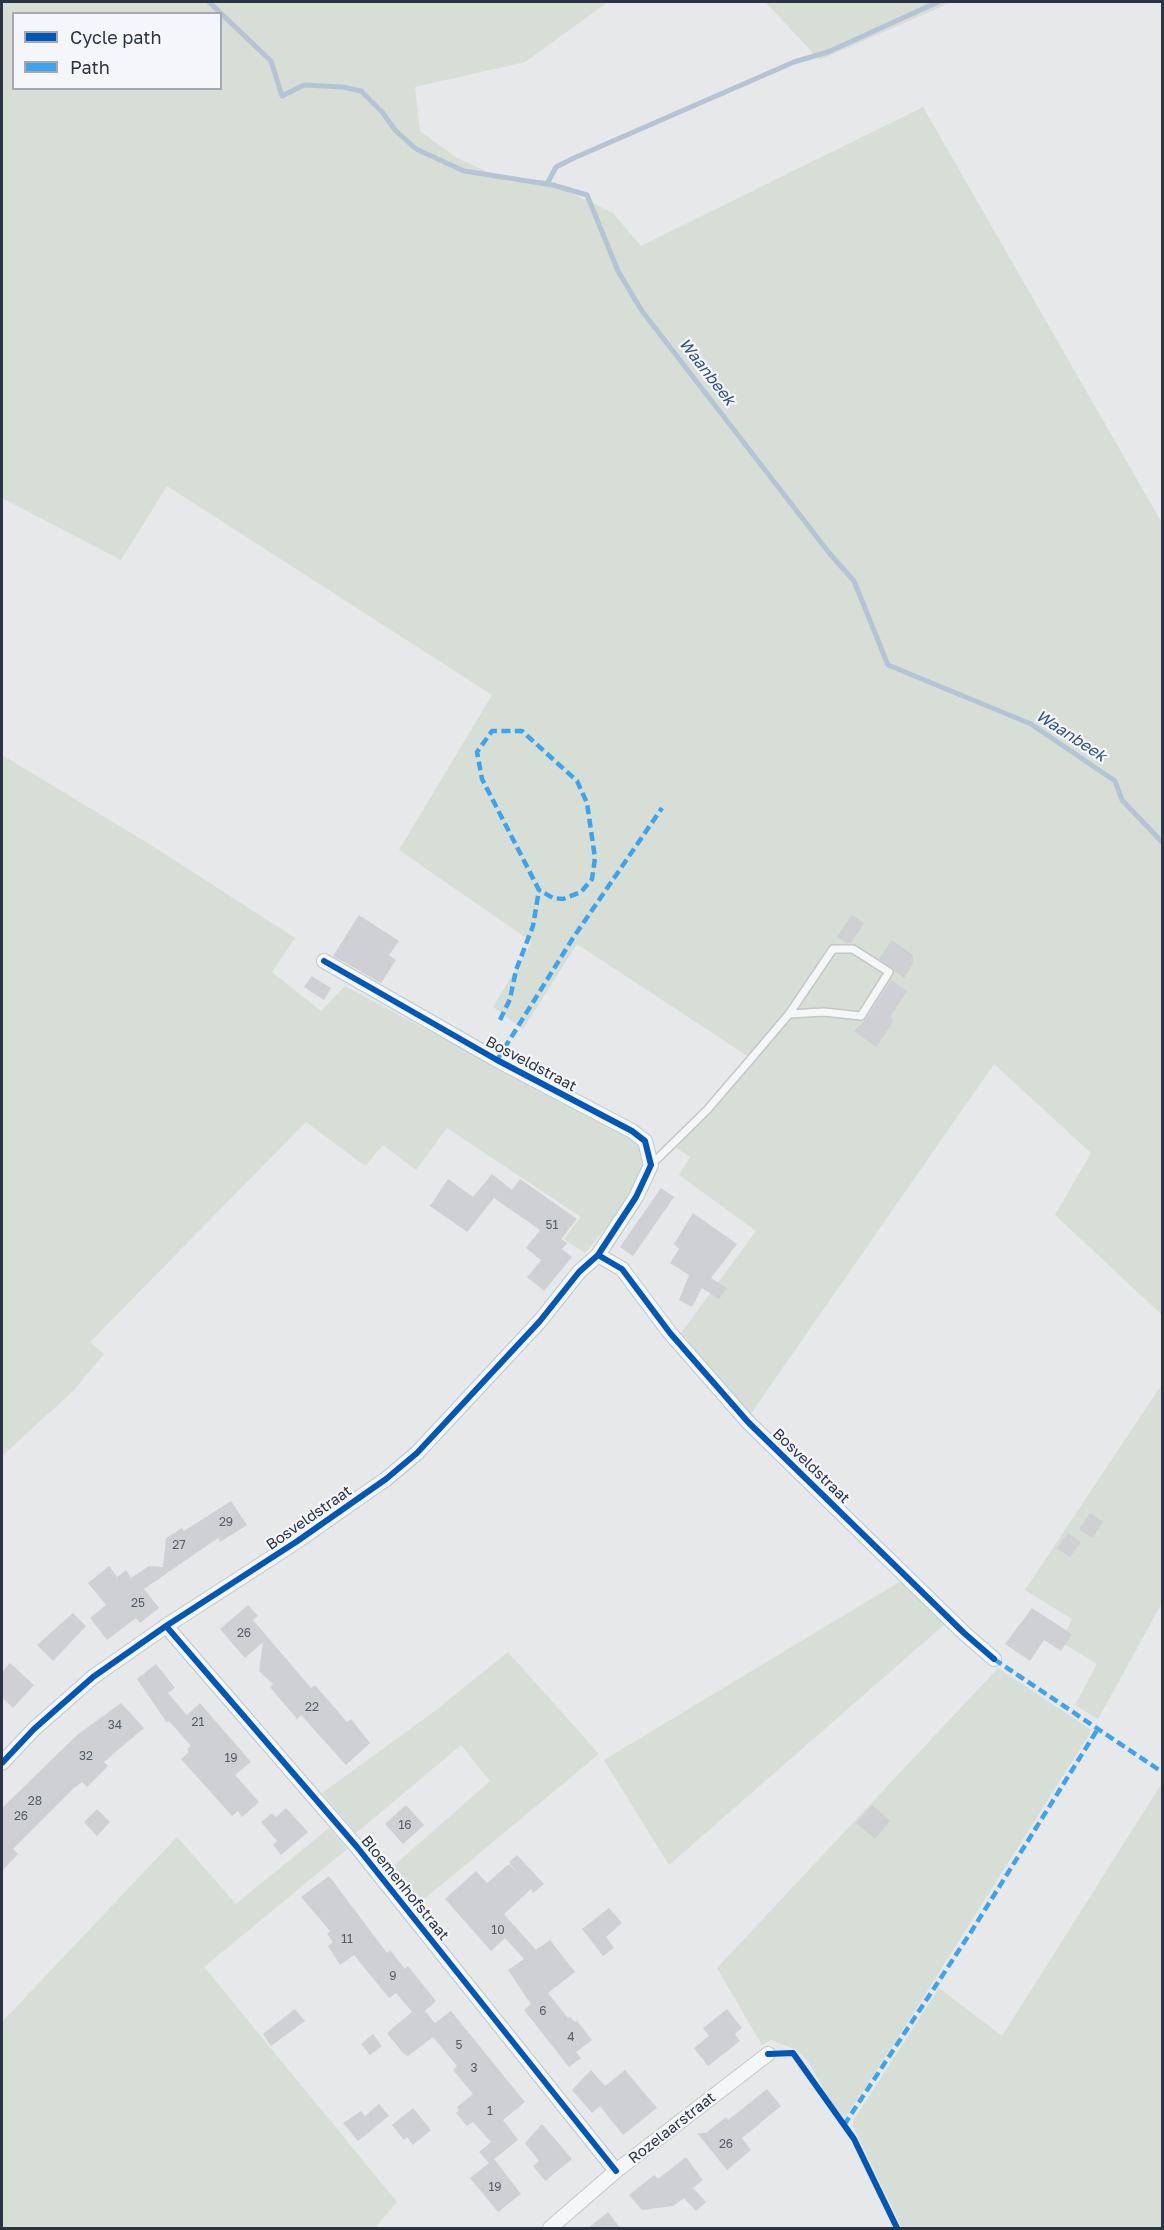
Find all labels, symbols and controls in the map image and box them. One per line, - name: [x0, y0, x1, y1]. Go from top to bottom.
- legend: [12, 12, 222, 90]
- text: Cycle path: [70, 26, 162, 48]
- text: Path: [70, 56, 110, 78]
- water label: Waanbeek: [675, 335, 739, 409]
- water label: Waanbeek: [1032, 706, 1110, 766]
- street label: Bosveldstraat: [483, 1033, 579, 1095]
- house number: 51: [546, 1218, 558, 1232]
- street label: Bosveldstraat: [769, 1425, 853, 1507]
- street label: Bosveldstraat: [263, 1482, 355, 1554]
- house number: 29: [219, 1515, 233, 1529]
- house number: 27: [172, 1538, 186, 1552]
- house number: 25: [131, 1596, 145, 1610]
- house number: 26: [237, 1626, 251, 1640]
- house number: 22: [305, 1700, 319, 1714]
- house number: 21: [192, 1715, 204, 1729]
- house number: 34: [108, 1718, 122, 1732]
- house number: 32: [79, 1749, 93, 1763]
- house number: 19: [224, 1751, 238, 1765]
- house number: 28: [28, 1794, 42, 1808]
- house number: 26: [14, 1809, 28, 1823]
- house number: 16: [398, 1818, 412, 1832]
- street label: Bloemenhofstraat: [357, 1832, 453, 1944]
- house number: 10: [491, 1923, 505, 1937]
- house number: 11: [341, 1932, 353, 1946]
- house number: 9: [389, 1969, 397, 1983]
- house number: 6: [539, 2004, 547, 2018]
- house number: 4: [567, 2030, 575, 2044]
- house number: 5: [456, 2038, 462, 2052]
- house number: 3: [470, 2061, 478, 2075]
- street label: Rozelaarstraat: [625, 2088, 719, 2168]
- house number: 1: [487, 2104, 493, 2118]
- house number: 26: [719, 2137, 733, 2151]
- house number: 19: [488, 2180, 502, 2194]

